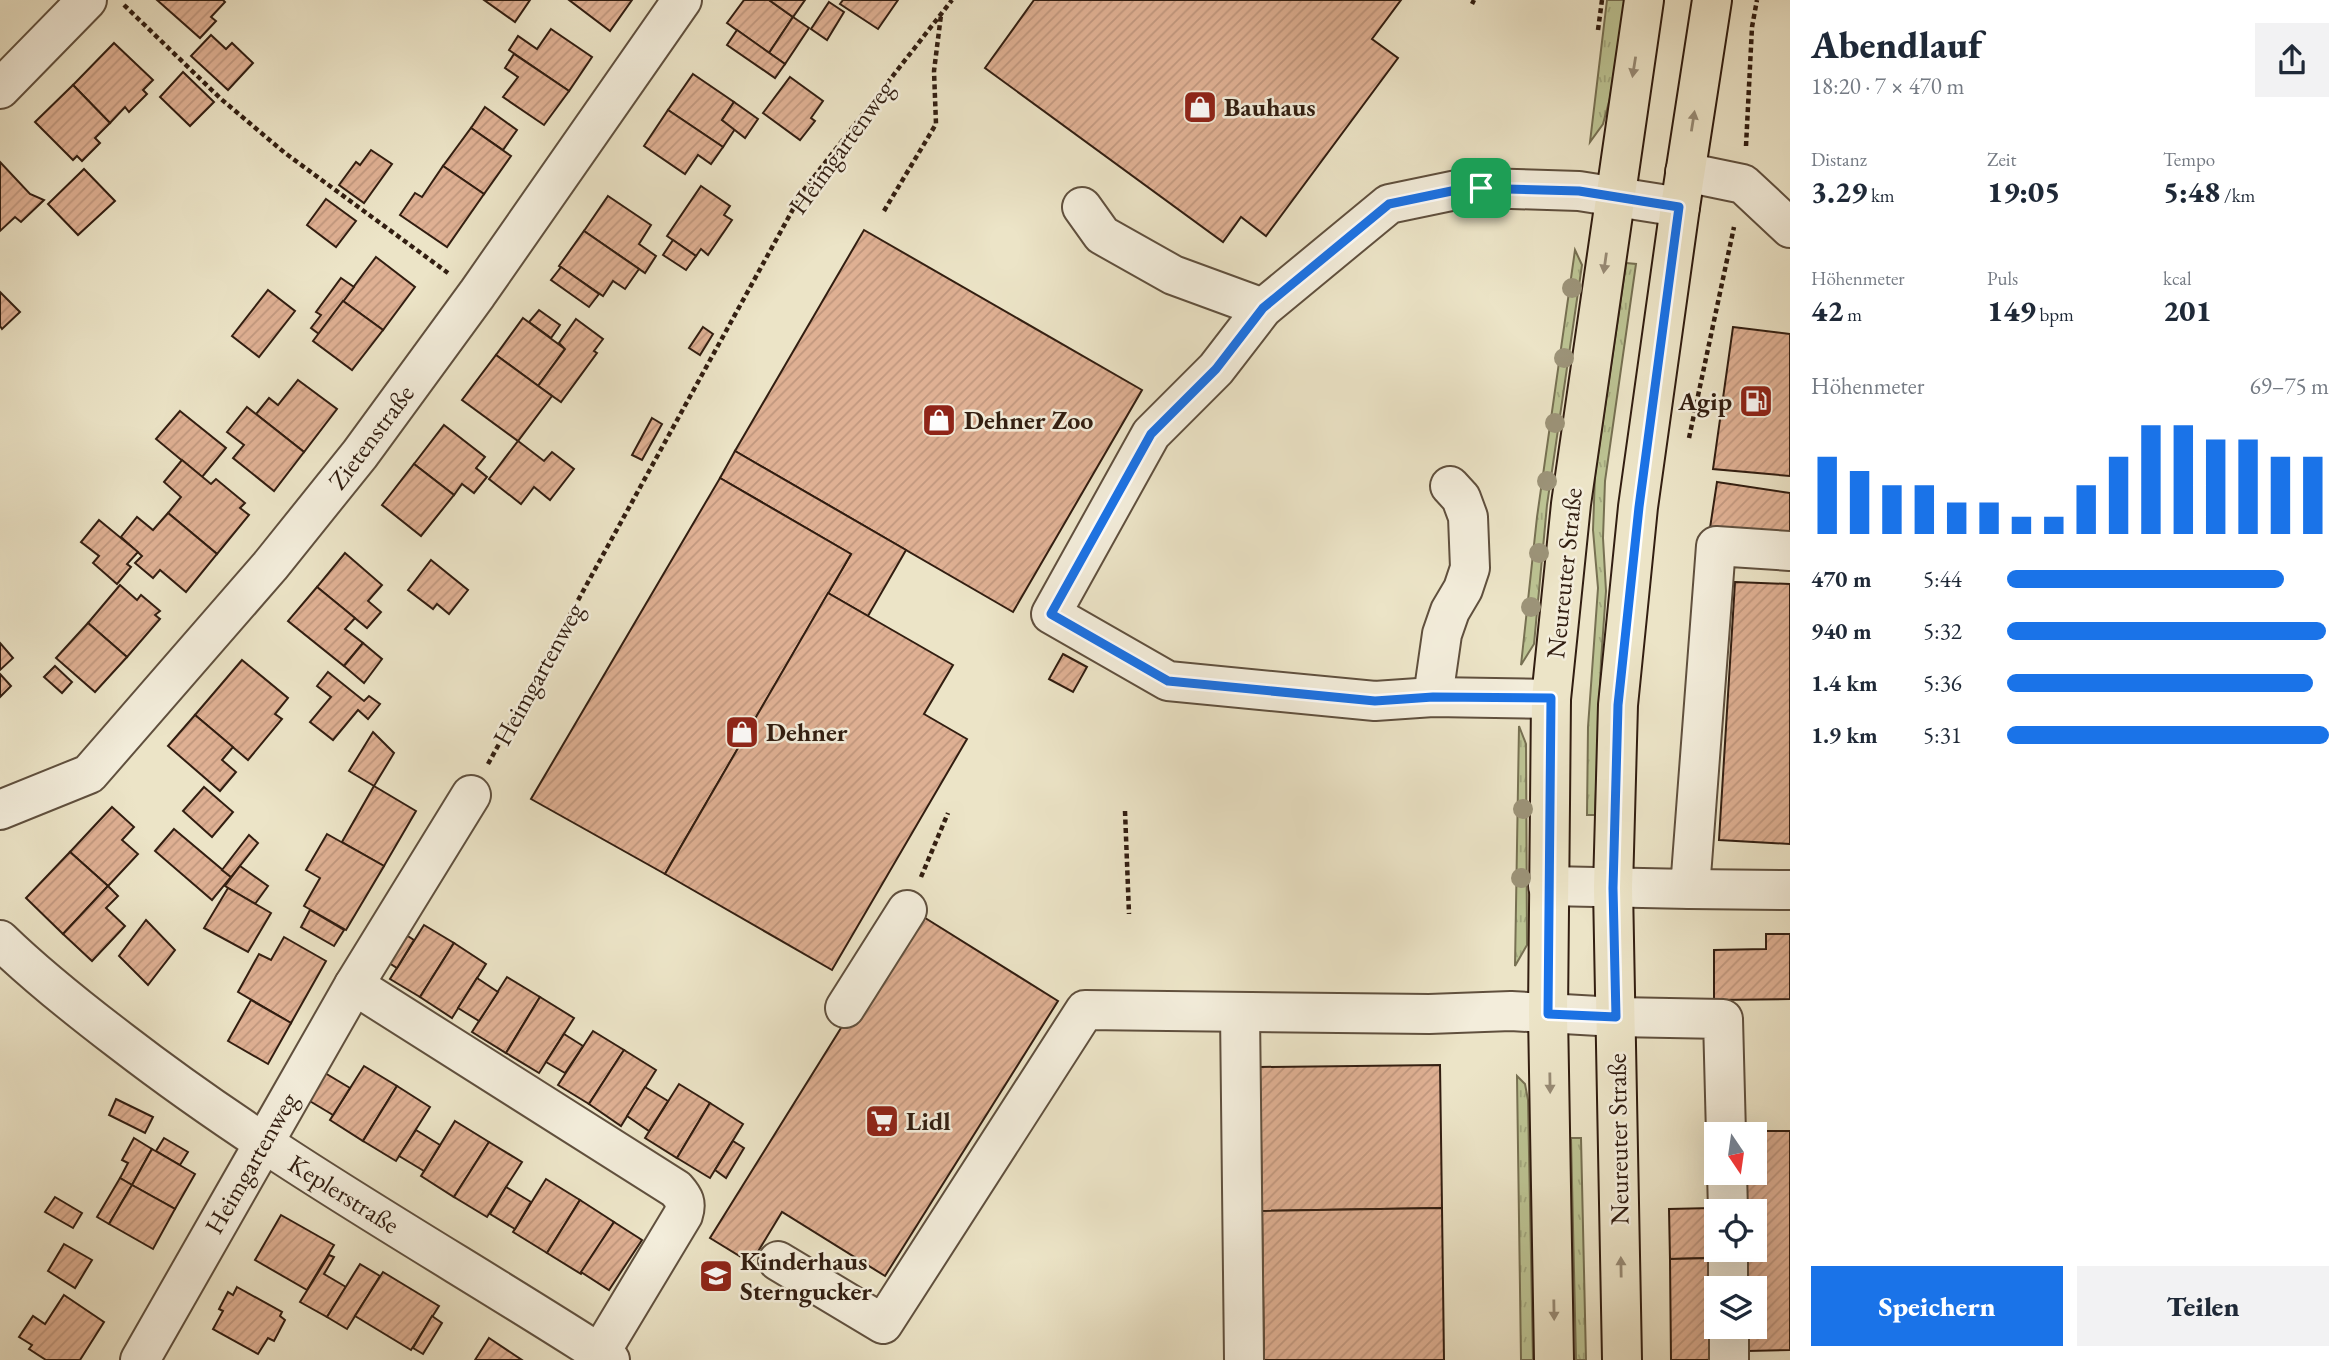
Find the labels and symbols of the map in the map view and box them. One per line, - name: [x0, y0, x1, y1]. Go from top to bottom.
- one-way arrow: [1628, 57, 1639, 79]
- street label: Heimgartenweg: [781, 72, 902, 221]
- shop icon: Bauhaus: [1181, 88, 1219, 126]
- place label: Bauhaus: [1224, 90, 1316, 124]
- one-way arrow: [1688, 110, 1699, 132]
- pin: [1451, 158, 1511, 218]
- one-way arrow: [1600, 253, 1611, 275]
- street label: Zietenstraße: [320, 378, 422, 496]
- fuel station icon: Agip: [1737, 382, 1775, 420]
- place label: Agip: [1677, 384, 1732, 418]
- shop icon: Dehner Zoo: [920, 401, 958, 439]
- place label: Dehner Zoo: [964, 403, 1093, 437]
- street label: Neureuter Straße: [1538, 486, 1590, 660]
- street label: Heimgartenweg: [485, 596, 592, 751]
- shop icon: Dehner: [723, 713, 761, 751]
- place label: Dehner: [766, 715, 848, 749]
- street label: Neureuter Straße: [1600, 1053, 1636, 1225]
- one-way arrow: [1544, 1072, 1555, 1094]
- street label: Heimgartenweg: [197, 1085, 306, 1240]
- supermarket icon: Lidl: [863, 1102, 901, 1140]
- place label: Lidl: [906, 1104, 951, 1138]
- north arrow: [1704, 1122, 1768, 1185]
- street label: Keplerstraße: [282, 1146, 406, 1242]
- place label: Kinderhaus Sterngucker: [740, 1244, 872, 1308]
- one-way arrow: [1615, 1256, 1626, 1278]
- school or university icon: Kinderhaus Sterngucker: [697, 1257, 735, 1295]
- one-way arrow: [1548, 1299, 1559, 1321]

